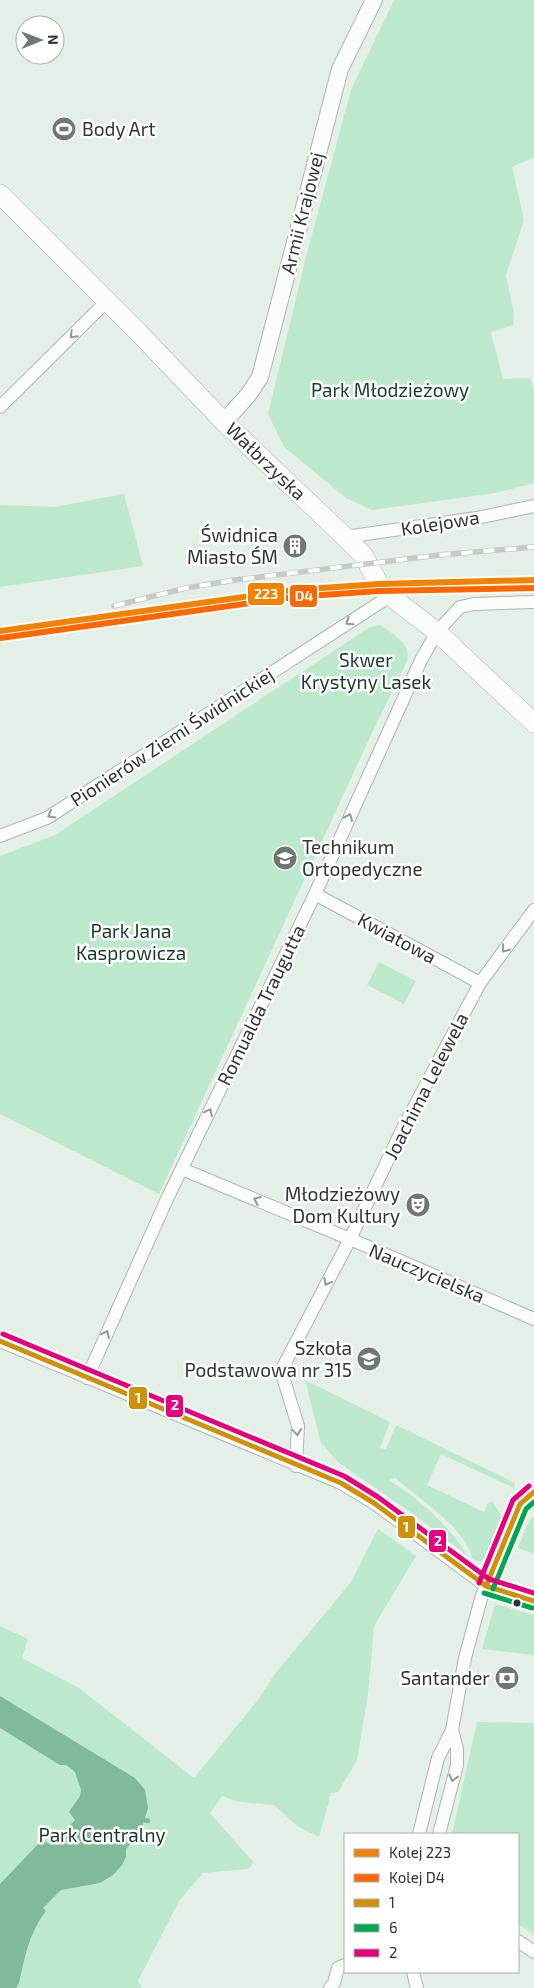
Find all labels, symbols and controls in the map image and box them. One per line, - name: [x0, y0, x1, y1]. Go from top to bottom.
- north arrow: [15, 15, 65, 65]
- text: N: [45, 35, 62, 45]
- sports icon: Body Art: [51, 116, 77, 142]
- place label: Body Art: [82, 117, 156, 140]
- street label: Armii Krajowej: [275, 149, 328, 276]
- one-way arrow: [69, 329, 78, 338]
- park label: Park Młodzieżowy: [311, 378, 469, 401]
- street label: Wałbrzyska: [222, 417, 311, 504]
- street label: Kolejowa: [399, 505, 481, 540]
- place label: Świdnica Miasto ŚM: [187, 523, 278, 568]
- building icon: Świdnica Miasto ŚM: [282, 533, 308, 559]
- line badge: 223: [247, 582, 285, 606]
- line badge: D4: [289, 584, 318, 608]
- text: 223: [254, 585, 278, 602]
- text: D4: [295, 587, 313, 604]
- one-way arrow: [345, 616, 354, 626]
- park label: Skwer Krystyny Lasek: [301, 648, 432, 693]
- street label: Pionierów Ziemi Świdnickiej: [66, 662, 278, 811]
- one-way arrow: [48, 809, 57, 819]
- one-way arrow: [343, 813, 353, 822]
- place label: Technikum Ortopedyczne: [302, 835, 423, 880]
- school or university icon: Technikum Ortopedyczne: [272, 845, 298, 871]
- street label: Kwiatowa: [354, 907, 440, 968]
- park label: Park Jana Kasprowicza: [76, 919, 186, 964]
- street label: Romualda Traugutta: [212, 921, 309, 1089]
- one-way arrow: [502, 943, 511, 953]
- street label: Joachima Lelewela: [379, 1009, 473, 1163]
- one-way arrow: [203, 1109, 213, 1118]
- place label: Młodzieżowy Dom Kultury: [285, 1182, 400, 1227]
- theatre icon: Młodzieżowy Dom Kultury: [405, 1192, 431, 1218]
- one-way arrow: [253, 1196, 262, 1207]
- street label: Nauczycielska: [366, 1238, 488, 1307]
- one-way arrow: [323, 1277, 333, 1286]
- one-way arrow: [99, 1330, 110, 1339]
- place label: Szkoła Podstawowa nr 315: [184, 1336, 352, 1381]
- school or university icon: Szkoła Podstawowa nr 315: [356, 1346, 382, 1372]
- line badge: 1: [128, 1386, 148, 1410]
- text: 1: [135, 1389, 141, 1406]
- line badge: 2: [165, 1394, 184, 1418]
- text: 2: [171, 1396, 179, 1413]
- one-way arrow: [292, 1428, 303, 1436]
- line badge: 1: [397, 1515, 416, 1539]
- text: 1: [403, 1518, 409, 1535]
- line badge: 2: [428, 1529, 447, 1553]
- text: 2: [434, 1532, 442, 1549]
- unlabelled marker: [512, 1598, 522, 1608]
- bank icon: Santander: [494, 1665, 520, 1691]
- place label: Santander: [400, 1666, 490, 1689]
- one-way arrow: [448, 1773, 459, 1782]
- park label: Park Centralny: [39, 1823, 166, 1846]
- legend: [344, 1833, 519, 1973]
- text: Kolej 223: [389, 1843, 451, 1862]
- text: Kolej D4: [389, 1868, 445, 1887]
- text: 1: [389, 1893, 395, 1911]
- text: 6: [389, 1918, 398, 1936]
- text: 2: [389, 1943, 397, 1961]

